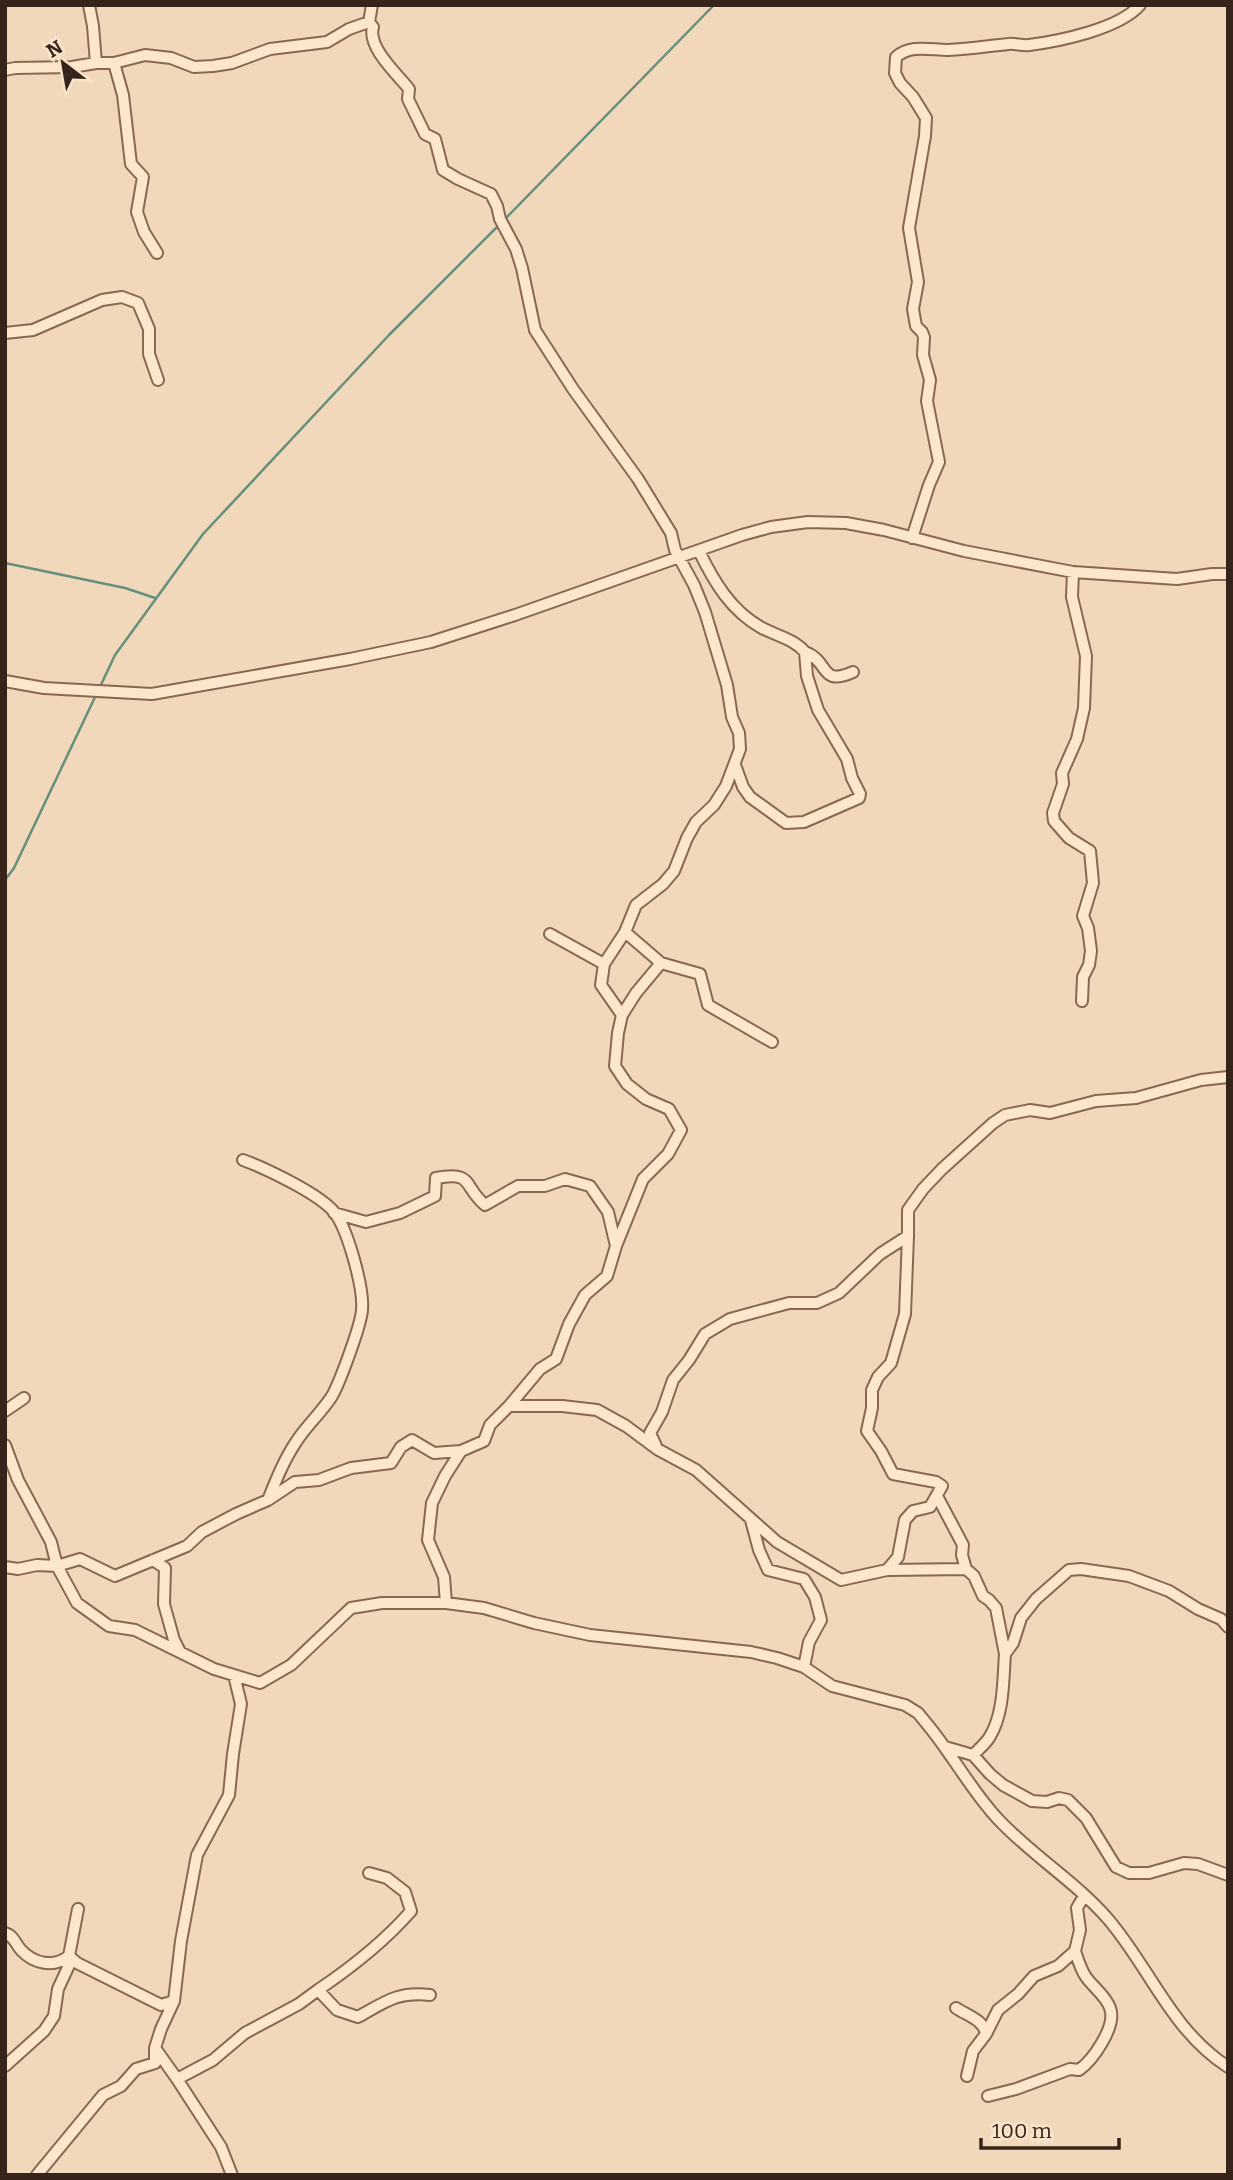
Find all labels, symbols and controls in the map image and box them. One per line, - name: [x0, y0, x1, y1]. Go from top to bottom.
- north arrow: [28, 28, 98, 98]
- text: N: [42, 35, 67, 62]
- scale bar: [981, 2106, 1119, 2150]
- text: 100 m: [992, 2118, 1052, 2144]

